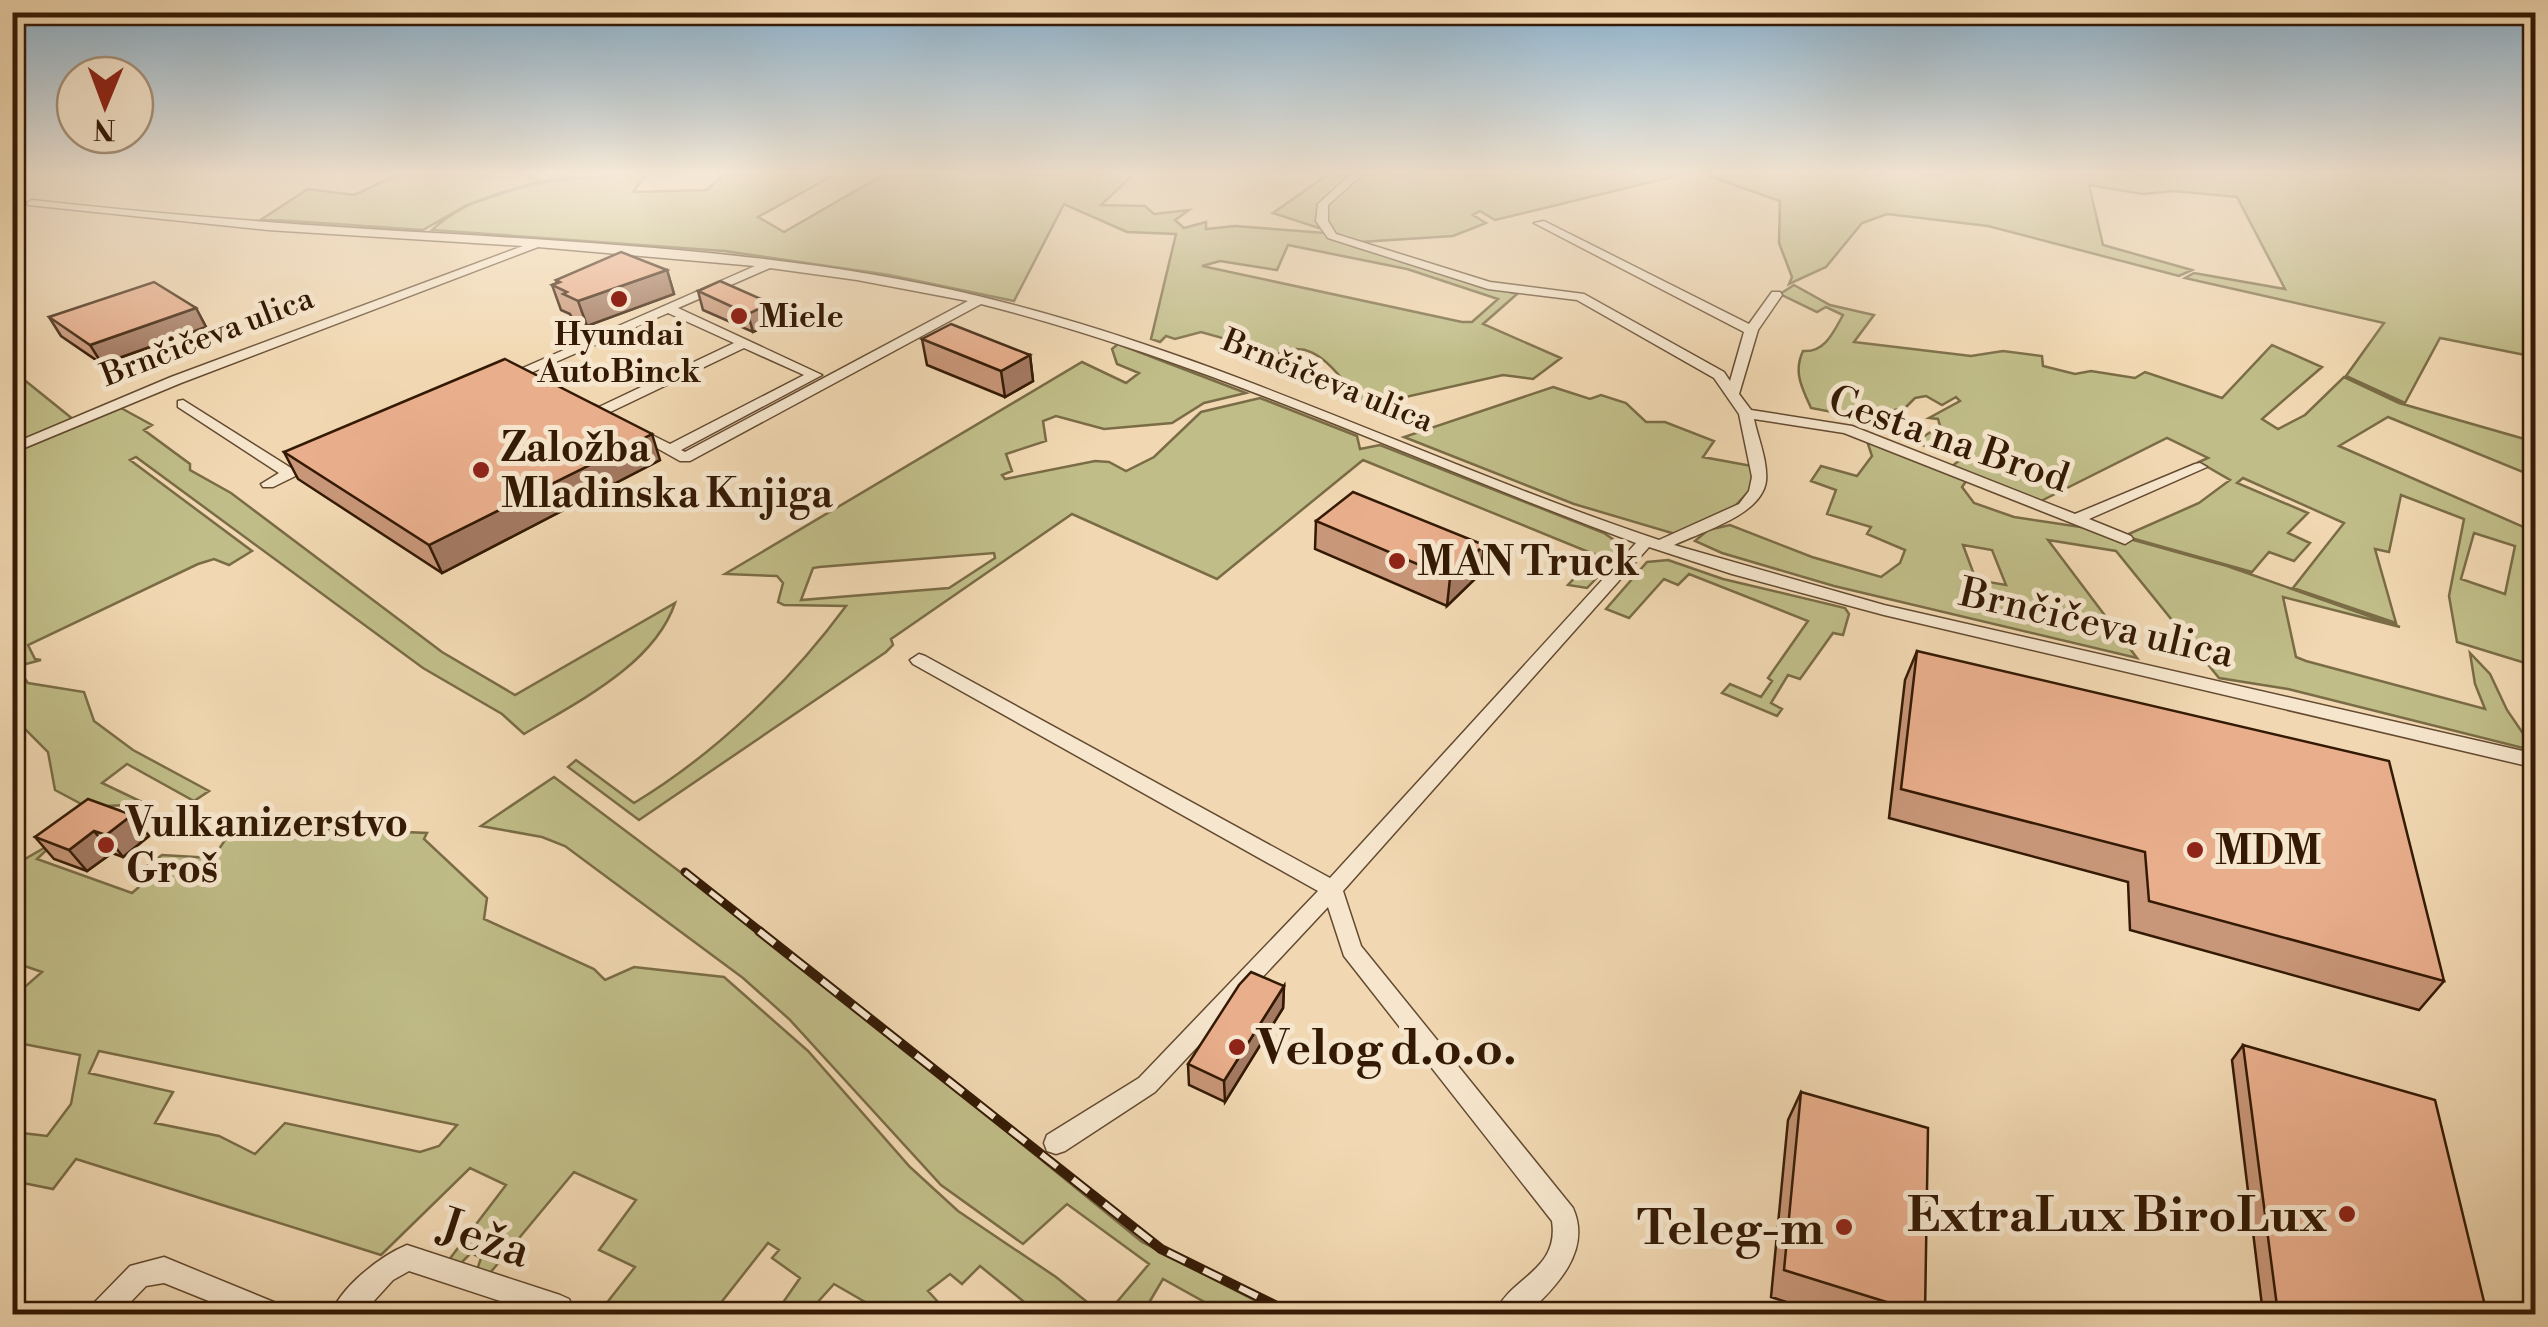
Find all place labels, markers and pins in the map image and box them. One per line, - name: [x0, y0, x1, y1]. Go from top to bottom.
- marker: Hyundai AutoBinck: [608, 288, 630, 310]
- place label: Miele: [759, 297, 844, 337]
- marker: Miele: [728, 305, 750, 327]
- place label: Hyundai AutoBinck: [537, 315, 702, 392]
- place label: Založba Mladinska Knjiga: [501, 424, 833, 520]
- marker: Založba Mladinska Knjiga: [470, 459, 492, 481]
- place label: MAN Truck: [1417, 538, 1640, 588]
- marker: MAN Truck: [1386, 550, 1408, 572]
- place label: Vulkanizerstvo Groš: [125, 799, 408, 895]
- place label: MDM: [2215, 827, 2321, 877]
- marker: Vulkanizerstvo Groš: [95, 834, 117, 856]
- marker: MDM: [2184, 839, 2206, 861]
- place label: Velog d.o.o.: [1255, 1020, 1516, 1080]
- marker: Velog d.o.o.: [1226, 1036, 1248, 1058]
- place label: ExtraLux BiroLux: [1907, 1187, 2327, 1247]
- place label: Teleg-m: [1637, 1200, 1824, 1260]
- marker: ExtraLux BiroLux: [2336, 1203, 2358, 1225]
- marker: Teleg-m: [1833, 1216, 1855, 1238]

